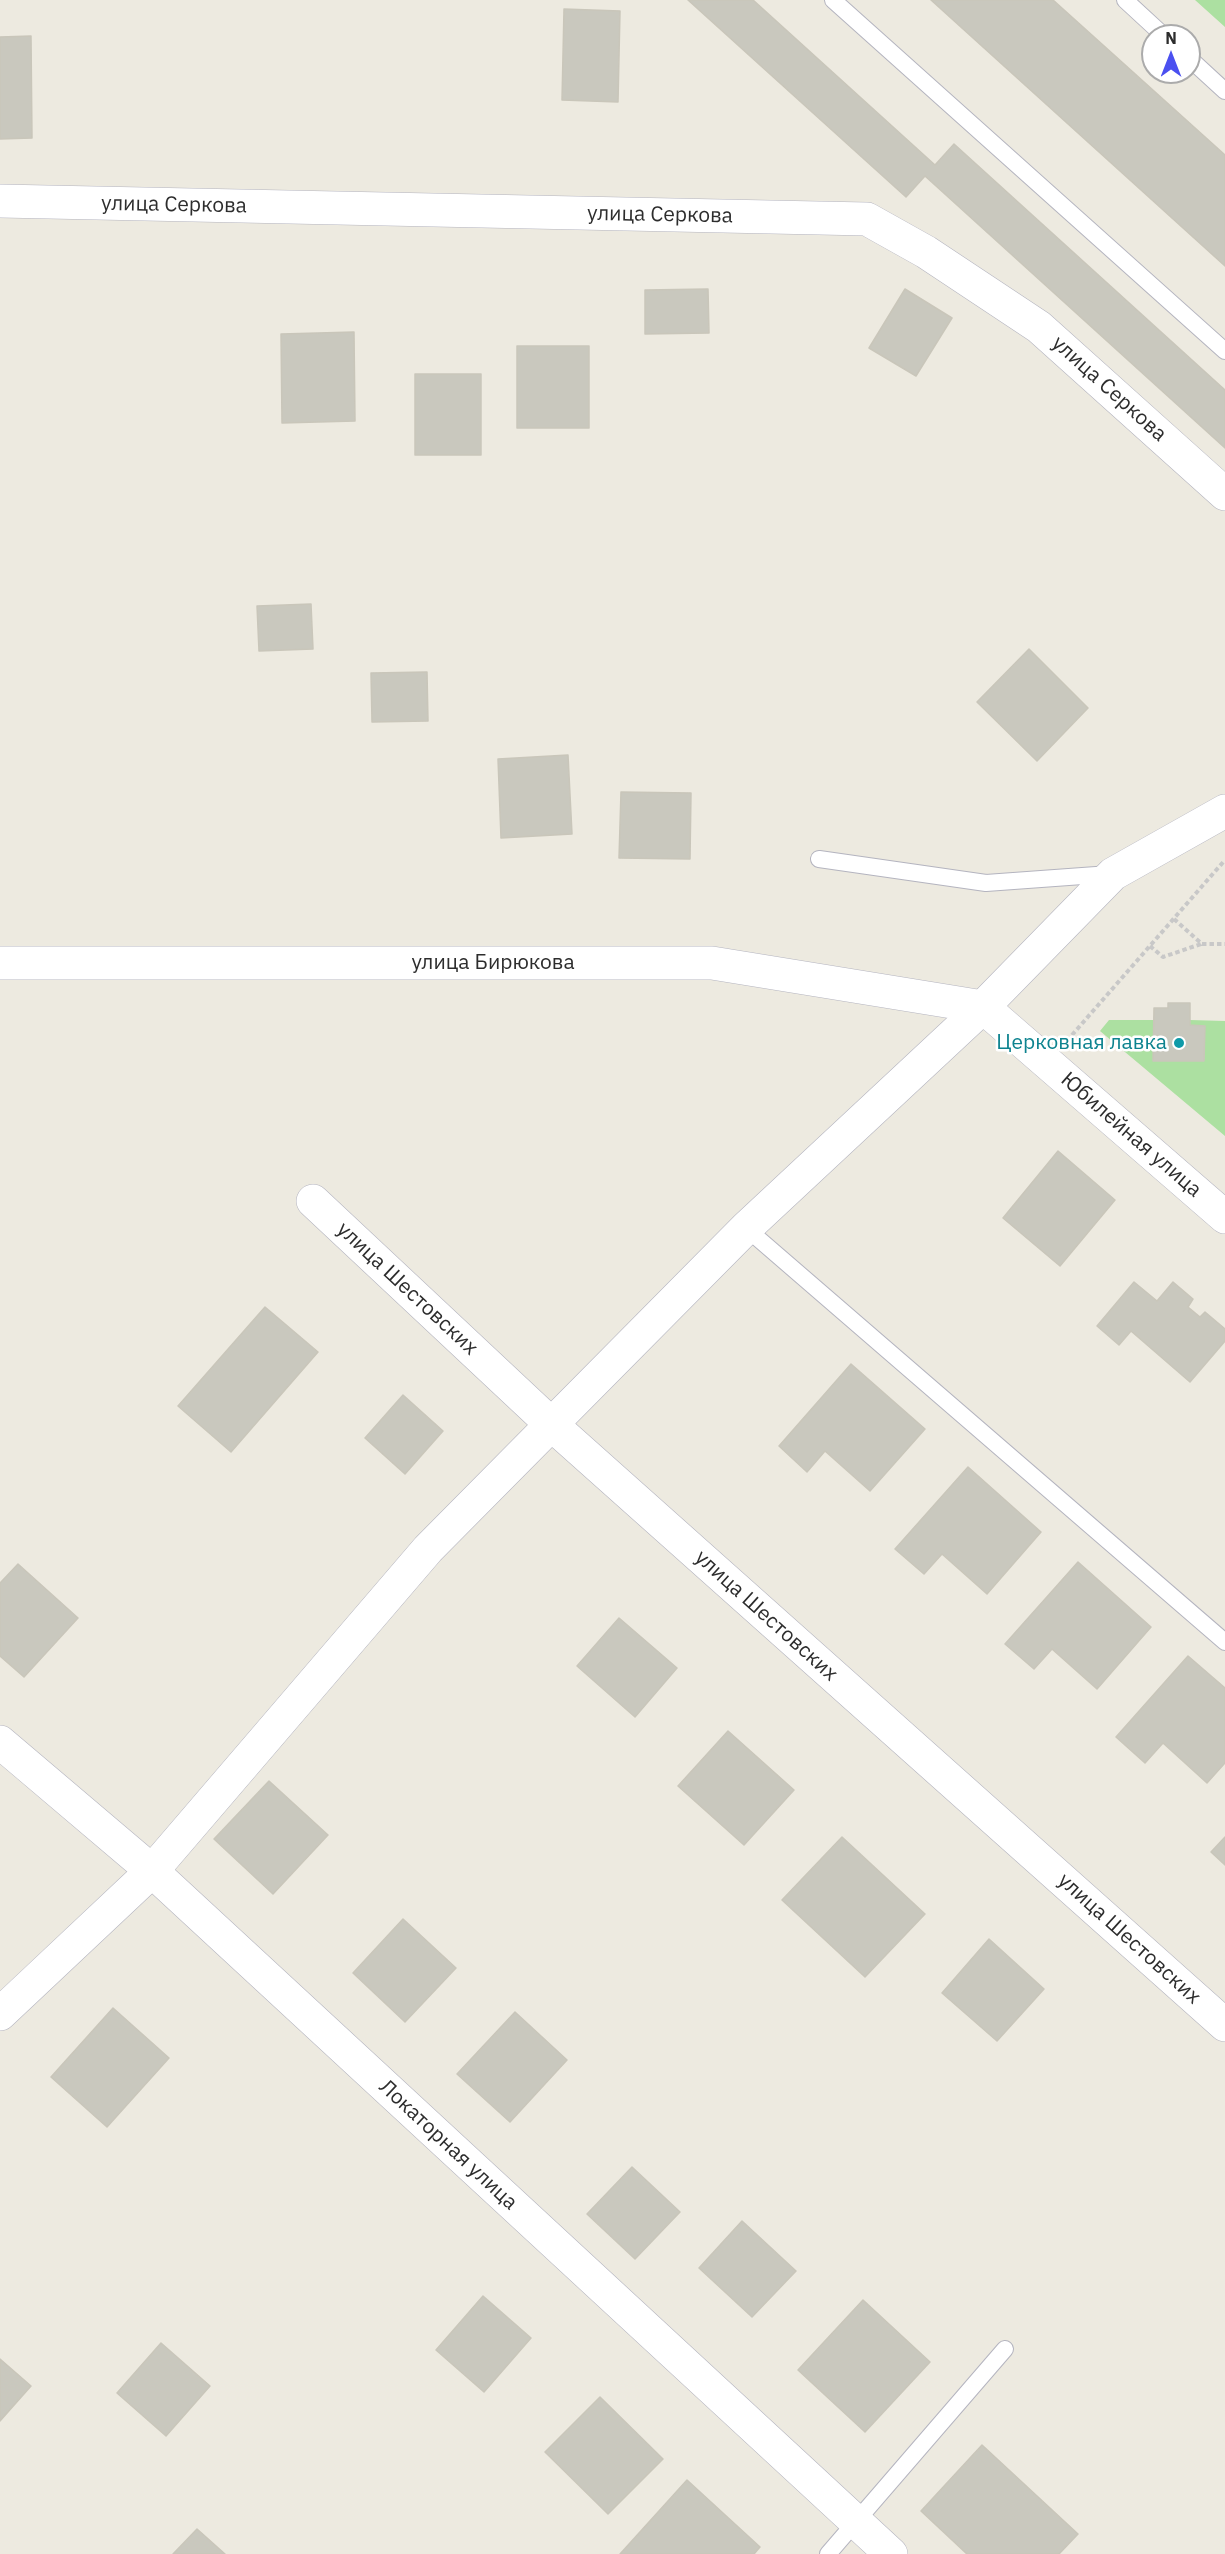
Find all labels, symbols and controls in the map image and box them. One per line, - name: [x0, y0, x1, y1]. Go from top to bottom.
- north arrow: [1141, 24, 1201, 84]
- text: N: [1165, 28, 1177, 48]
- street label: улица Серкова: [101, 191, 247, 219]
- street label: улица Серкова: [587, 201, 733, 229]
- street label: улица Серкова: [1046, 331, 1172, 447]
- street label: улица Бирюкова: [411, 950, 575, 976]
- place label: Церковная лавка: [996, 1030, 1167, 1056]
- marker: Церковная лавка: [1172, 1036, 1186, 1050]
- street label: Юбилейная улица: [1056, 1067, 1206, 1203]
- street label: улица Шестовских: [331, 1217, 483, 1361]
- street label: улица Шестовских: [689, 1545, 843, 1687]
- street label: улица Шестовских: [1052, 1868, 1206, 2010]
- street label: Локаторная улица: [374, 2074, 522, 2216]

